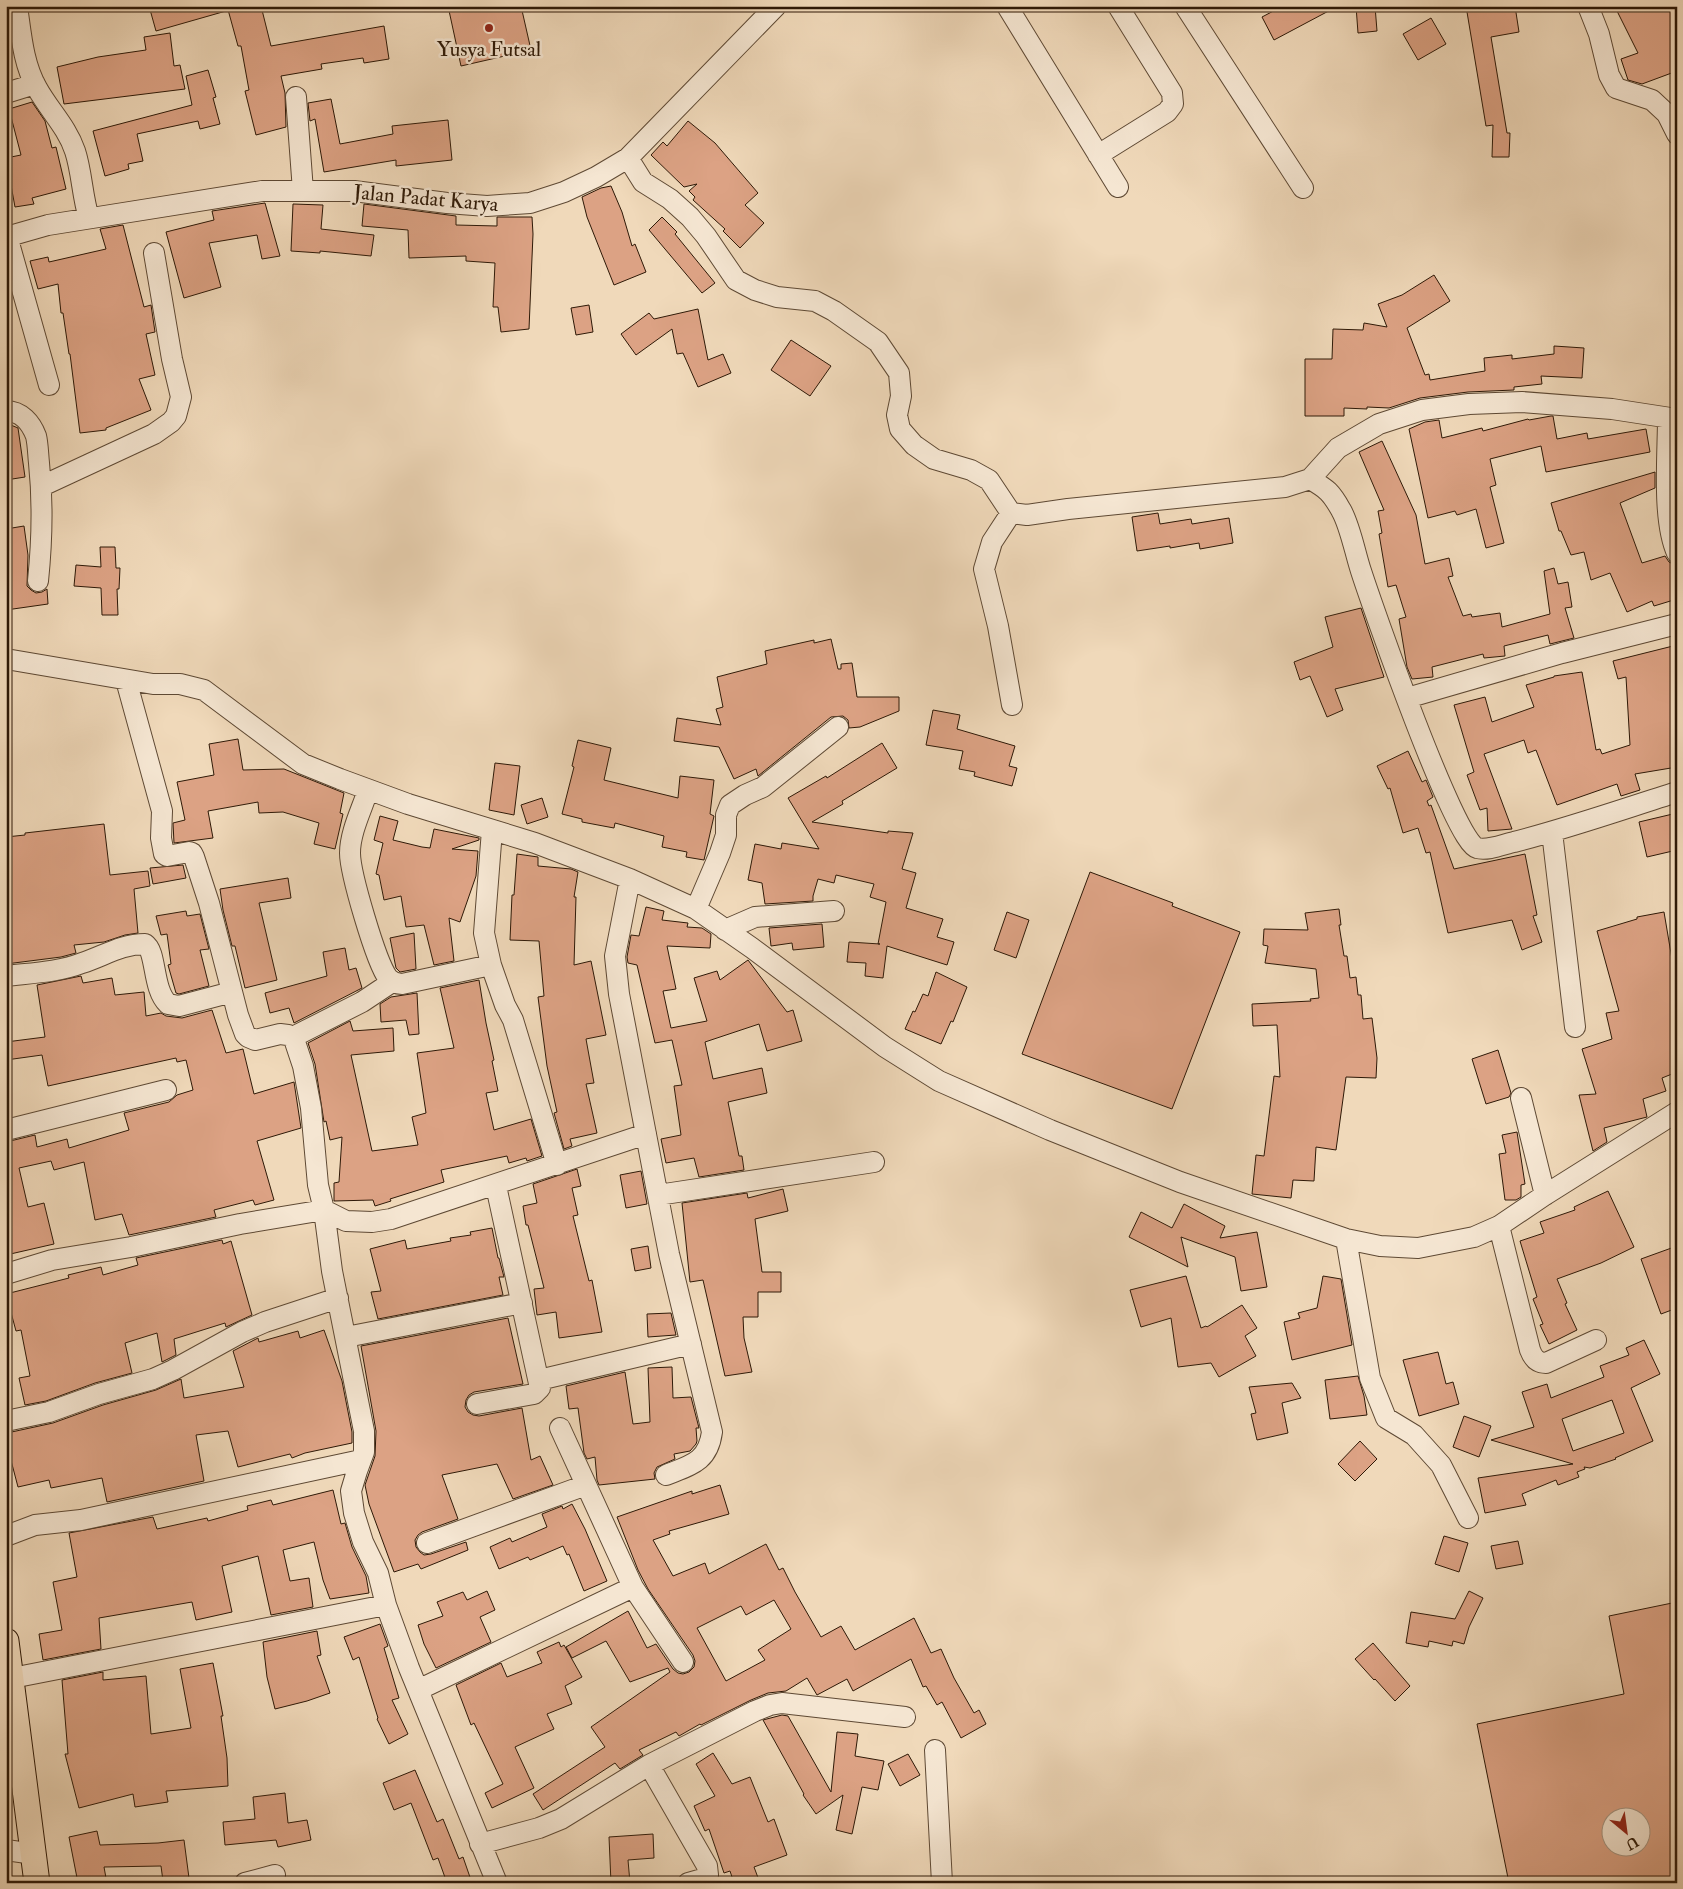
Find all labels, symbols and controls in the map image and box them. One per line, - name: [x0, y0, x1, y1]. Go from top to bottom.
- marker: Yusya Futsal: [483, 22, 495, 34]
- place label: Yusya Futsal: [437, 36, 542, 63]
- street label: Jalan Padat Karya: [351, 179, 500, 218]
- north arrow: [1600, 1806, 1650, 1856]
- text: U: [1623, 1833, 1641, 1853]

